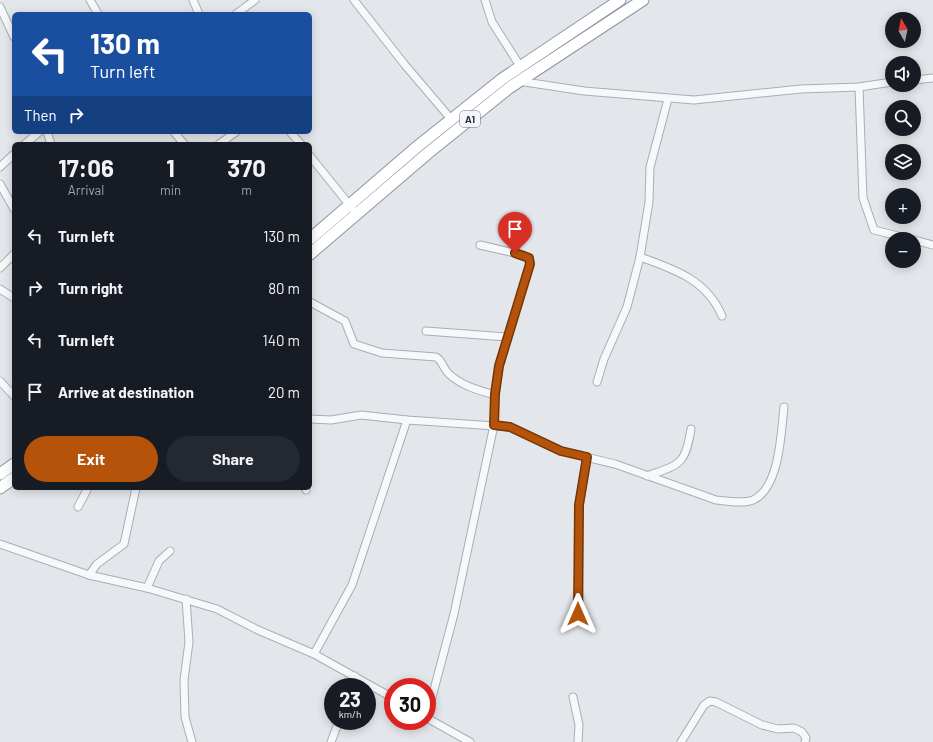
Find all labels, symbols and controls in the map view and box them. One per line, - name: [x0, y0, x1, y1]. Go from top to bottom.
- north arrow: [885, 12, 921, 48]
- map controls: [885, 12, 921, 268]
- text: 130 m: [90, 26, 160, 60]
- icon: left: [24, 28, 76, 80]
- button: sound: [885, 56, 921, 92]
- text: Turn left: [90, 60, 156, 82]
- button: search: [885, 100, 921, 136]
- icon: right: [65, 104, 87, 126]
- text: Then: [24, 106, 57, 124]
- road number: A1: [460, 111, 480, 127]
- button: layers: [885, 144, 921, 180]
- text: 17:06: [58, 153, 114, 182]
- text: 1: [166, 153, 175, 182]
- text: 370: [227, 153, 266, 182]
- text: Arrival: [68, 182, 104, 198]
- text: min: [160, 182, 181, 198]
- text: m: [241, 182, 252, 198]
- button: +: [885, 188, 921, 224]
- pin: [498, 212, 532, 253]
- icon: arrive: [504, 218, 526, 240]
- icon: left: [24, 225, 46, 247]
- text: Turn left: [58, 227, 114, 245]
- text: 130 m: [263, 227, 300, 245]
- button: −: [885, 232, 921, 268]
- icon: right: [24, 277, 46, 299]
- text: Turn right: [58, 279, 123, 297]
- text: 80 m: [268, 279, 300, 297]
- icon: left: [24, 329, 46, 351]
- text: Turn left: [58, 331, 114, 349]
- text: 140 m: [263, 331, 300, 349]
- icon: arrive: [24, 381, 46, 403]
- text: Arrive at destination: [58, 383, 194, 401]
- text: 20 m: [268, 383, 300, 401]
- button: Exit: [24, 436, 158, 482]
- button: Share: [166, 436, 300, 482]
- position arrow: [557, 593, 599, 635]
- speed limit sign: 30: [384, 678, 436, 730]
- text: 23: [339, 687, 361, 711]
- text: km/h: [339, 708, 361, 720]

